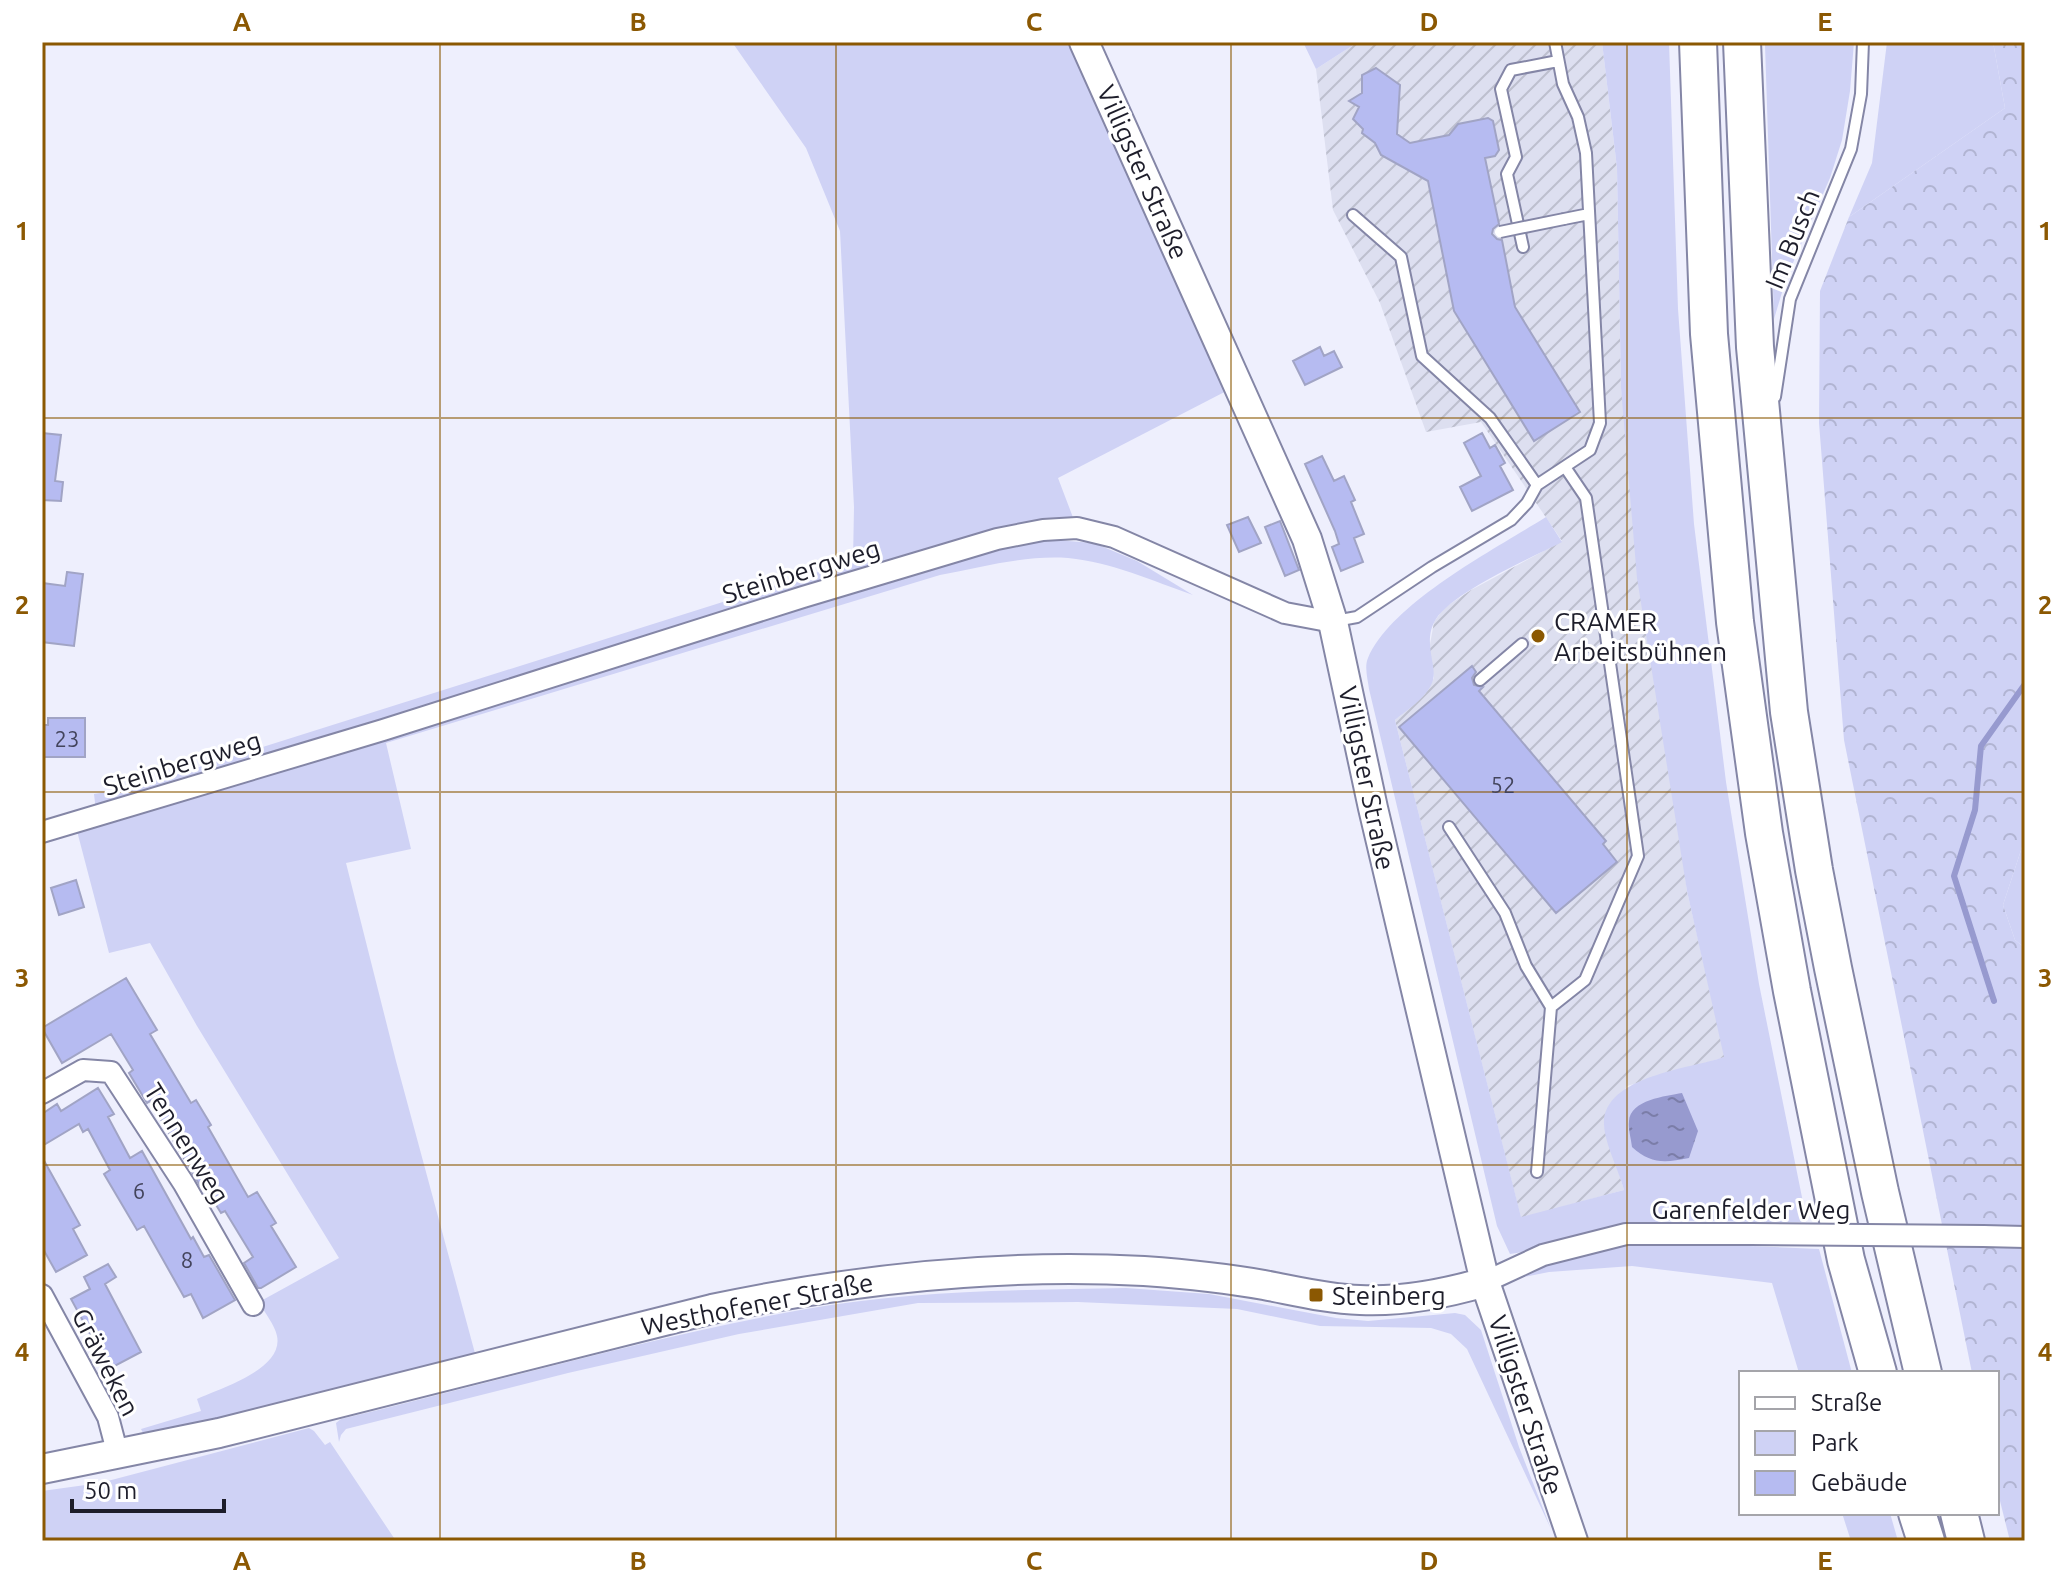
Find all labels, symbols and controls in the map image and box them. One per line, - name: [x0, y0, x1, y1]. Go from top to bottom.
- text: A: [233, 7, 252, 36]
- text: B: [629, 7, 647, 36]
- text: C: [1026, 7, 1043, 36]
- text: D: [1420, 7, 1438, 36]
- text: E: [1817, 7, 1833, 36]
- street label: Villigster Straße: [1092, 81, 1194, 263]
- street label: Im Busch: [1759, 185, 1825, 293]
- text: 1: [15, 216, 29, 245]
- text: 1: [2038, 216, 2052, 245]
- street label: Steinbergweg: [719, 533, 883, 609]
- text: 2: [15, 590, 29, 619]
- text: 2: [2038, 590, 2052, 619]
- place label: CRAMER Arbeitsbühnen: [1554, 607, 1727, 666]
- marker: CRAMER Arbeitsbühnen: [1529, 627, 1547, 645]
- street label: Villigster Straße: [1333, 683, 1401, 873]
- street label: Steinbergweg: [100, 725, 264, 801]
- house number: 23: [55, 726, 79, 751]
- house number: 52: [1491, 772, 1515, 797]
- text: 3: [15, 963, 29, 992]
- text: 3: [2038, 963, 2052, 992]
- street label: Tennenweg: [139, 1078, 235, 1208]
- house number: 6: [133, 1178, 145, 1203]
- street label: Garenfelder Weg: [1651, 1195, 1851, 1224]
- house number: 8: [181, 1247, 193, 1272]
- street label: Westhofener Straße: [638, 1267, 876, 1341]
- place label: Steinberg: [1332, 1281, 1446, 1310]
- marker: Steinberg: [1307, 1286, 1325, 1304]
- street label: Gräweken: [67, 1303, 145, 1421]
- street label: Villigster Straße: [1483, 1311, 1569, 1499]
- text: 4: [15, 1337, 29, 1366]
- text: 4: [2038, 1337, 2052, 1366]
- legend: [1739, 1371, 1999, 1515]
- text: Straße: [1811, 1389, 1882, 1416]
- text: Park: [1811, 1429, 1859, 1456]
- scale bar: [72, 1463, 224, 1513]
- text: Gebäude: [1811, 1469, 1908, 1496]
- text: 50 m: [84, 1477, 137, 1504]
- text: A: [233, 1546, 252, 1575]
- text: B: [629, 1546, 647, 1575]
- text: C: [1026, 1546, 1043, 1575]
- text: D: [1420, 1546, 1438, 1575]
- text: E: [1817, 1546, 1833, 1575]

